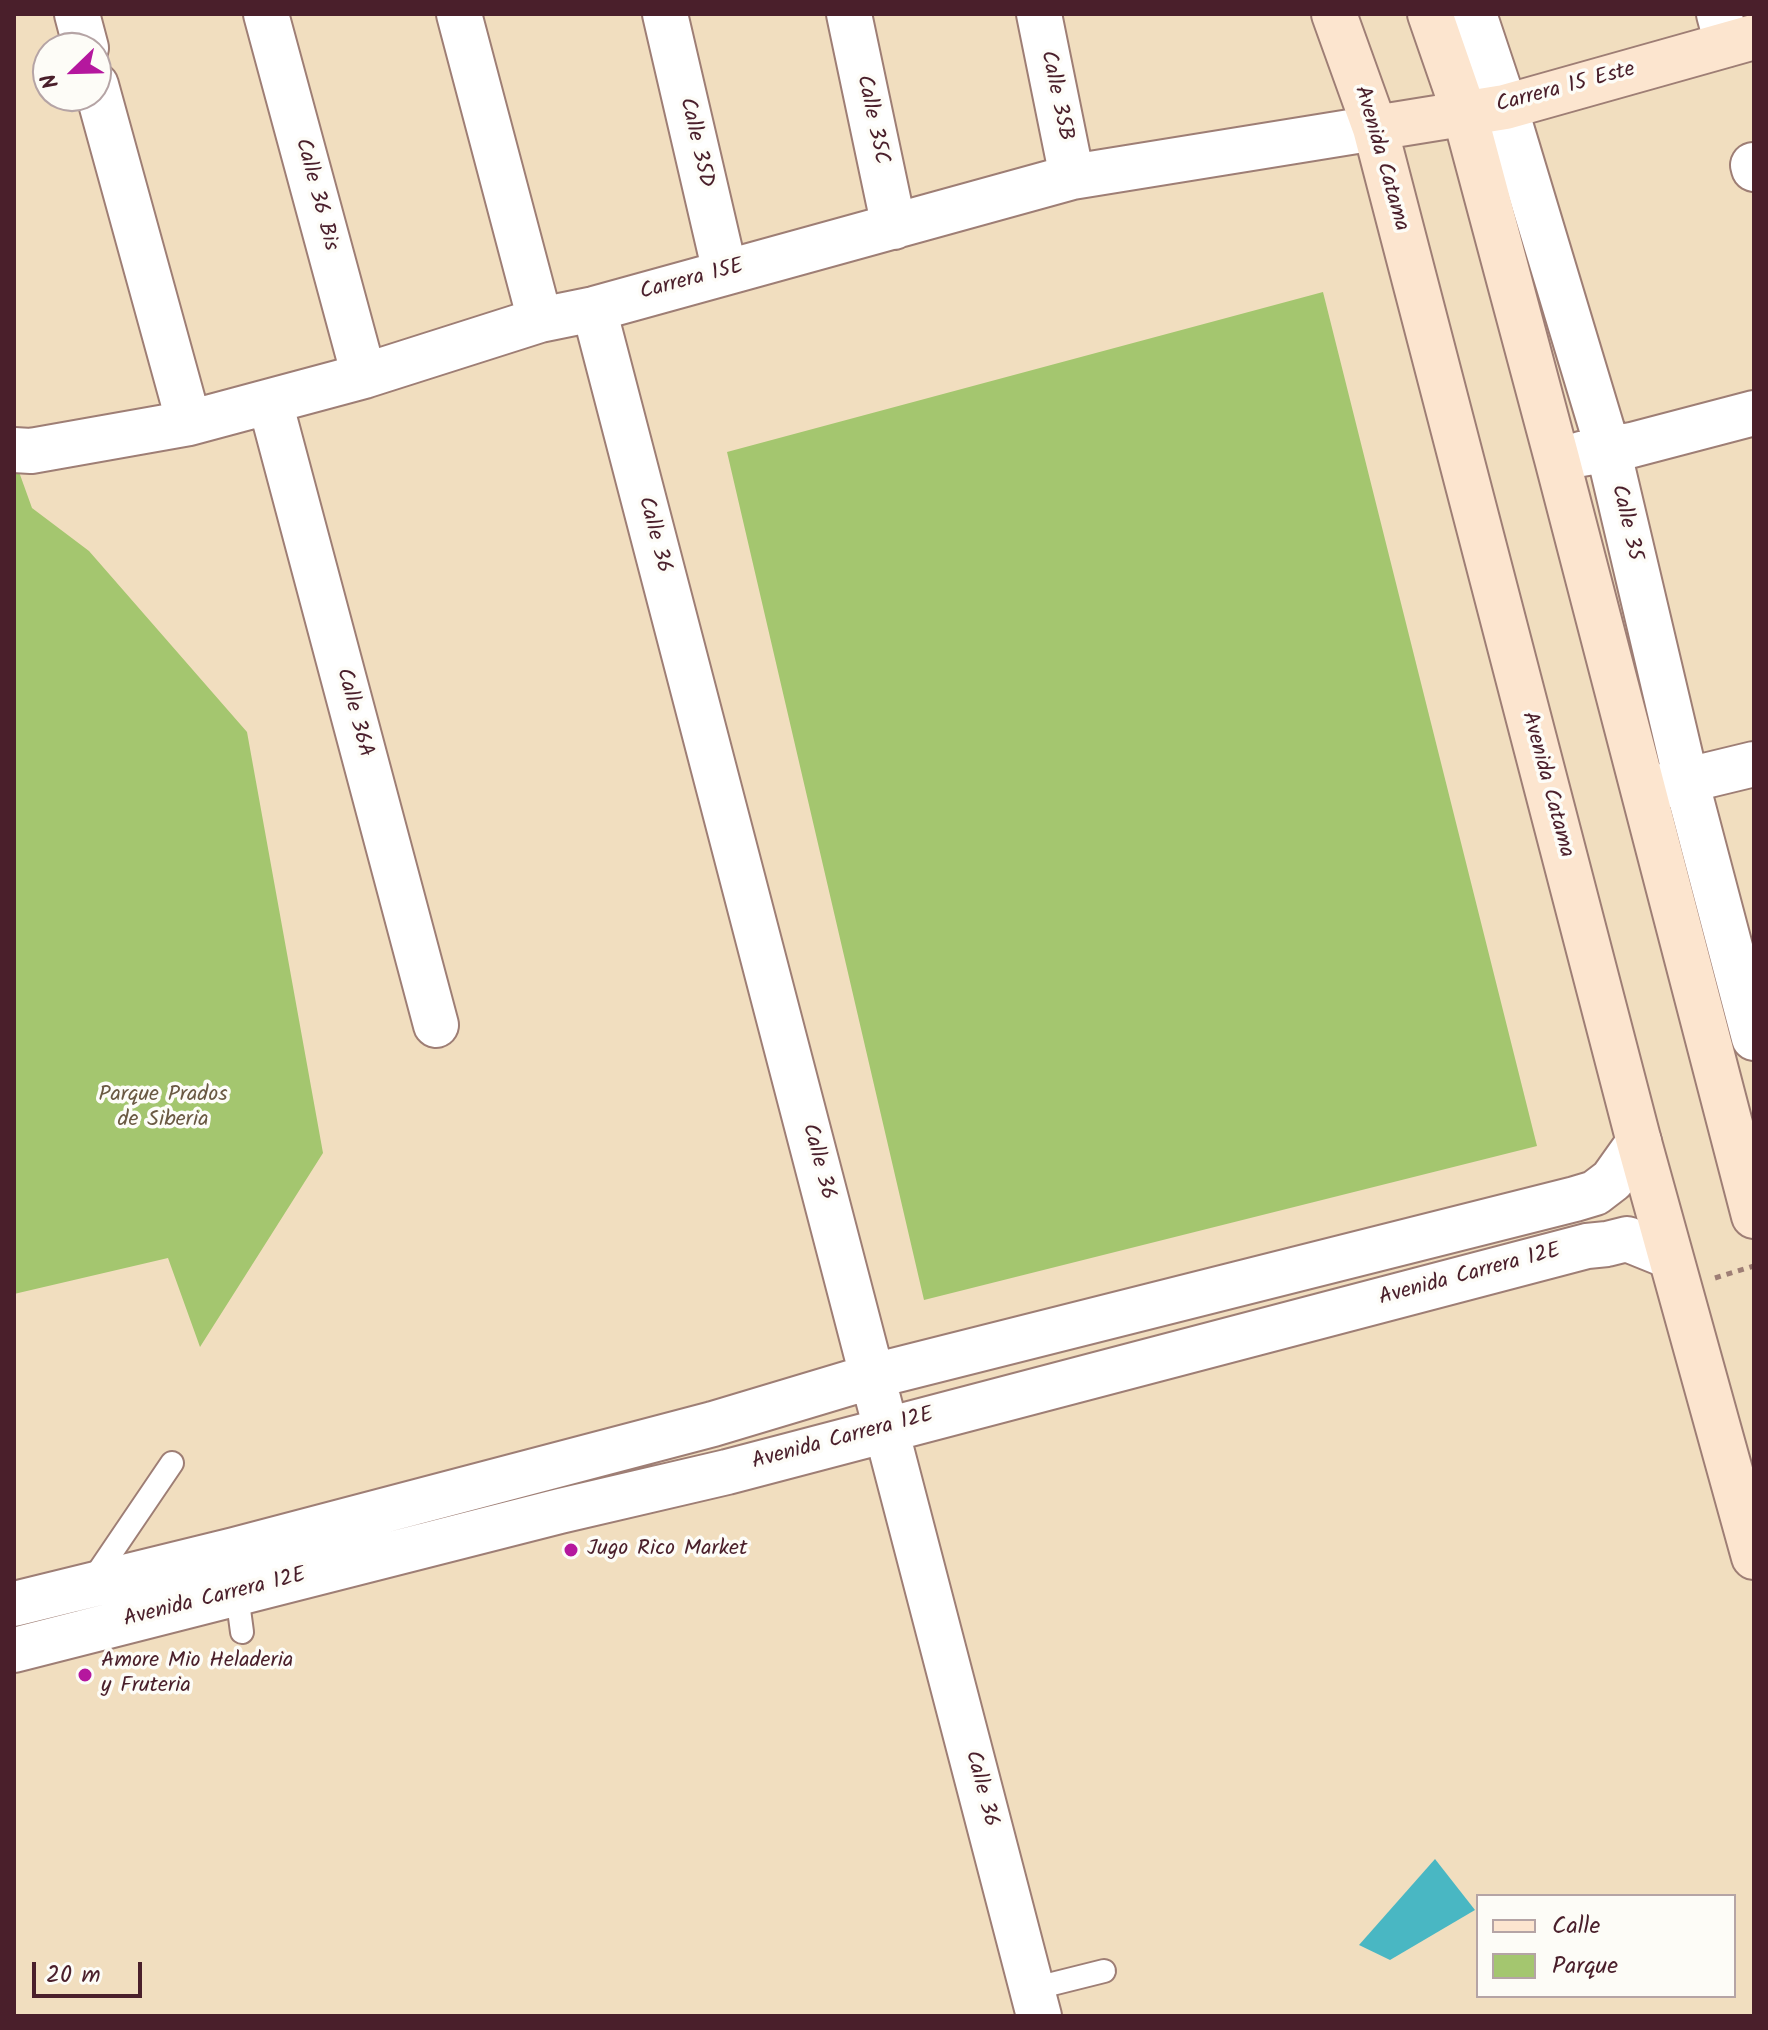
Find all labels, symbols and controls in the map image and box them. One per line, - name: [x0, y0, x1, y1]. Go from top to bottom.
- north arrow: [32, 32, 112, 112]
- street label: Calle 35B: [1033, 49, 1077, 143]
- street label: Carrera 15 Este: [1494, 58, 1638, 120]
- text: N: [32, 68, 70, 94]
- street label: Calle 35C: [849, 73, 893, 167]
- street label: Avenida Catama: [1347, 83, 1413, 235]
- street label: Calle 35D: [672, 95, 718, 191]
- street label: Calle 36 Bis: [287, 136, 343, 254]
- street label: Carrera 15E: [637, 255, 747, 307]
- street label: Calle 35: [1603, 482, 1647, 564]
- street label: Calle 36: [630, 494, 676, 576]
- street label: Calle 36A: [328, 666, 378, 760]
- street label: Avenida Catama: [1514, 709, 1578, 861]
- park label: Parque Prados de Siberia: [98, 1083, 228, 1134]
- street label: Calle 36: [794, 1121, 840, 1203]
- street label: Avenida Carrera 12E: [1376, 1239, 1564, 1313]
- street label: Avenida Carrera 12E: [749, 1403, 937, 1477]
- place label: Jugo Rico Market: [587, 1537, 747, 1563]
- marker: Jugo Rico Market: [562, 1541, 580, 1559]
- street label: Avenida Carrera 12E: [121, 1564, 309, 1634]
- place label: Amore Mio Heladeria y Fruteria: [101, 1649, 293, 1700]
- marker: Amore Mio Heladeria y Fruteria: [76, 1666, 94, 1684]
- street label: Calle 36: [957, 1748, 1003, 1830]
- legend: [1476, 1894, 1736, 1998]
- text: Calle: [1552, 1907, 1600, 1946]
- scale bar: [36, 1946, 146, 1996]
- text: Parque: [1552, 1947, 1618, 1986]
- text: 20 m: [46, 1956, 101, 1995]

